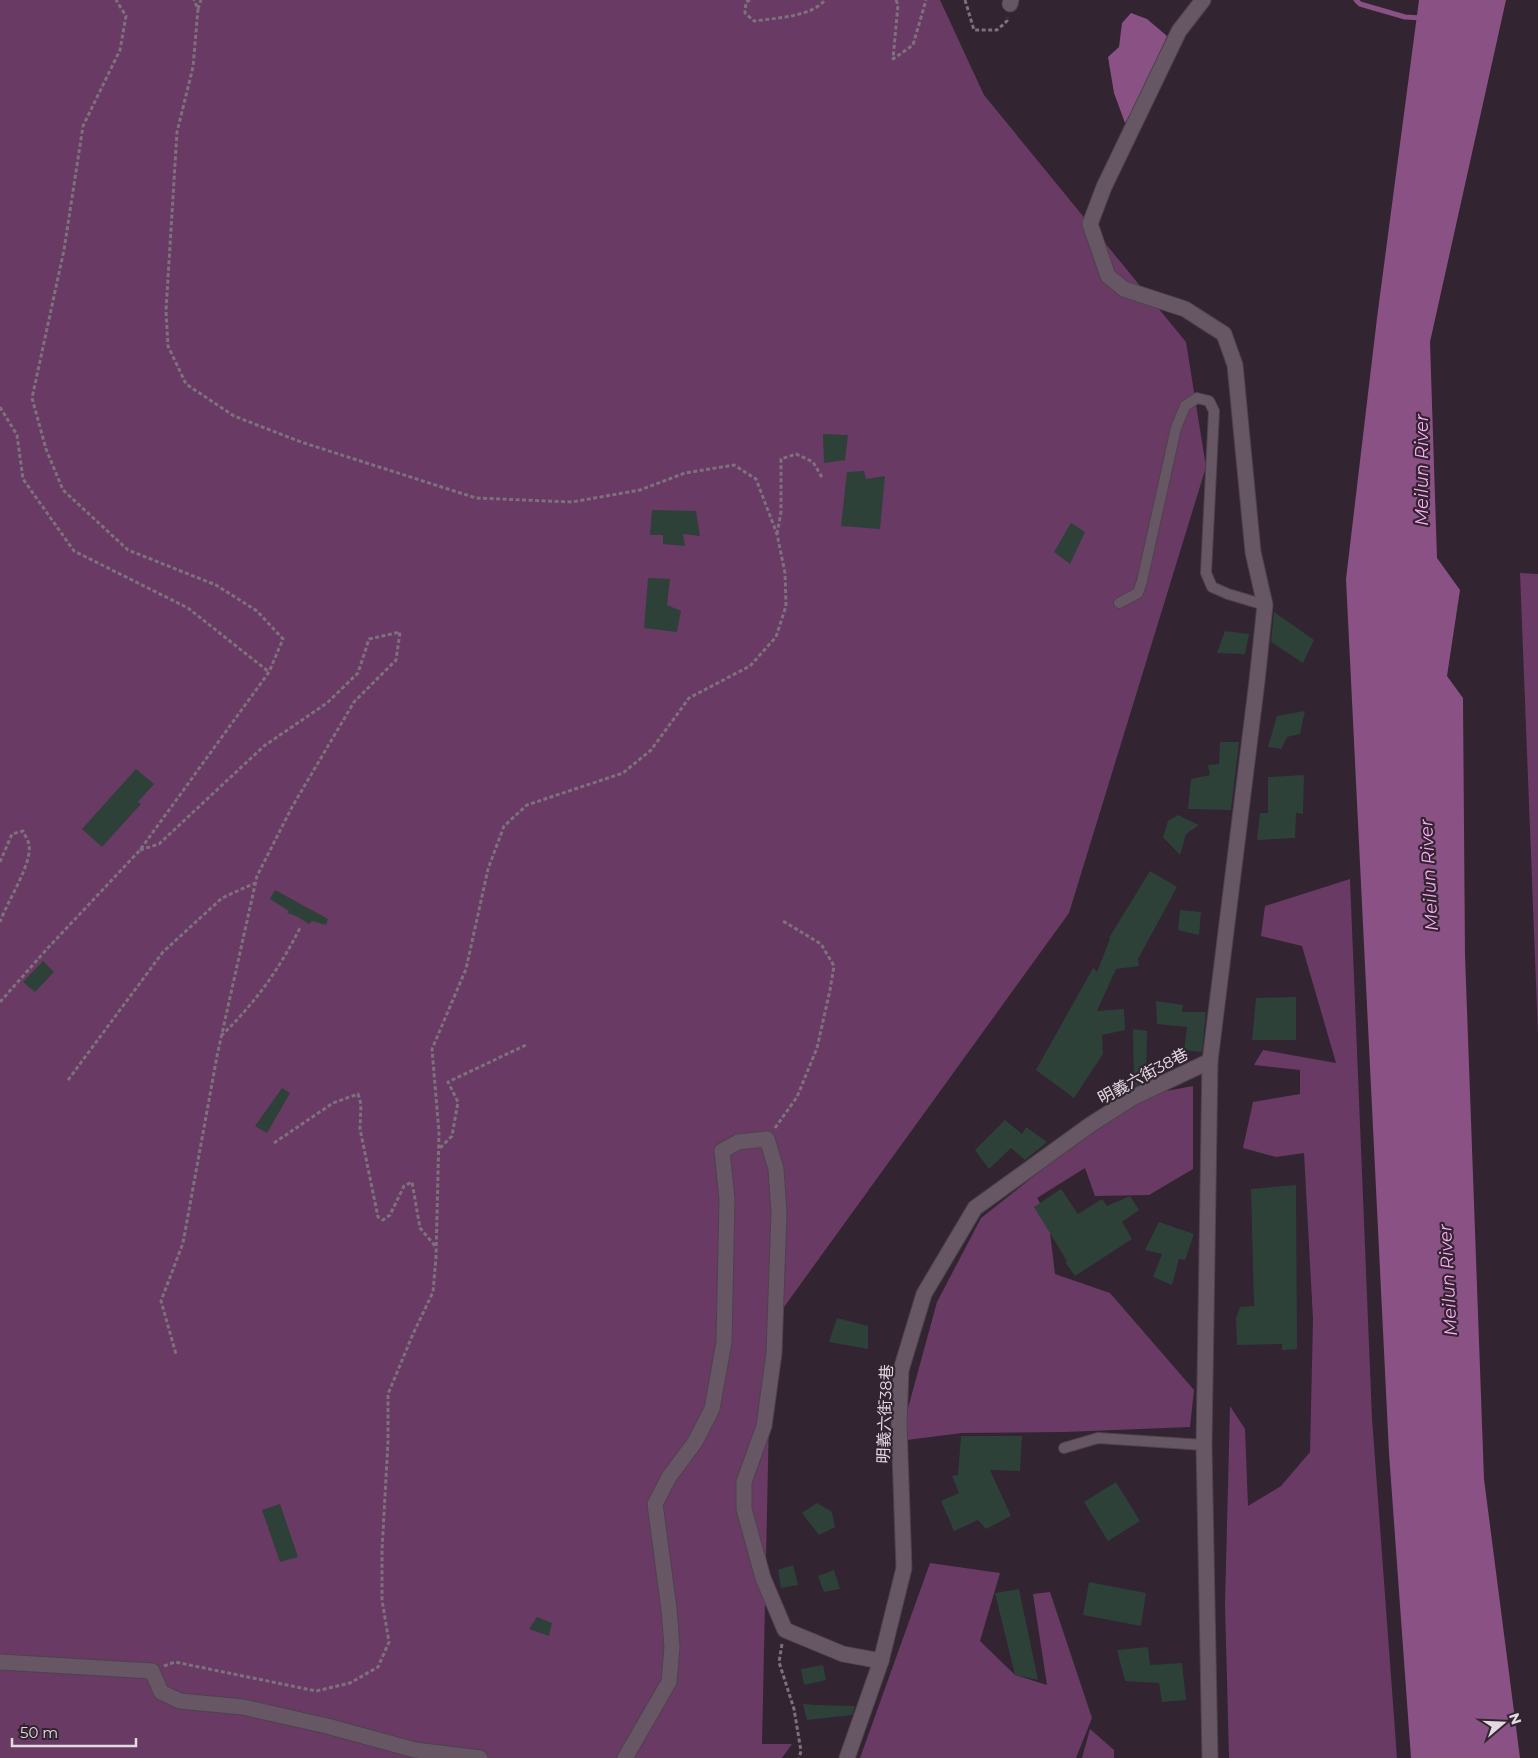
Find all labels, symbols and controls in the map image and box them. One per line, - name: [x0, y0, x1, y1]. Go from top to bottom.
- water label: Meilun River: [1411, 413, 1433, 526]
- water label: Meilun River: [1415, 818, 1443, 932]
- street label: 明義六街38巷: [1095, 1044, 1191, 1108]
- water label: Meilun River: [1434, 1223, 1462, 1337]
- street label: 明義六街38巷: [874, 1364, 896, 1464]
- north arrow: [1478, 1698, 1528, 1748]
- text: N: [1505, 1710, 1526, 1727]
- scale bar: [12, 1716, 136, 1748]
- text: 50 m: [20, 1723, 58, 1742]

